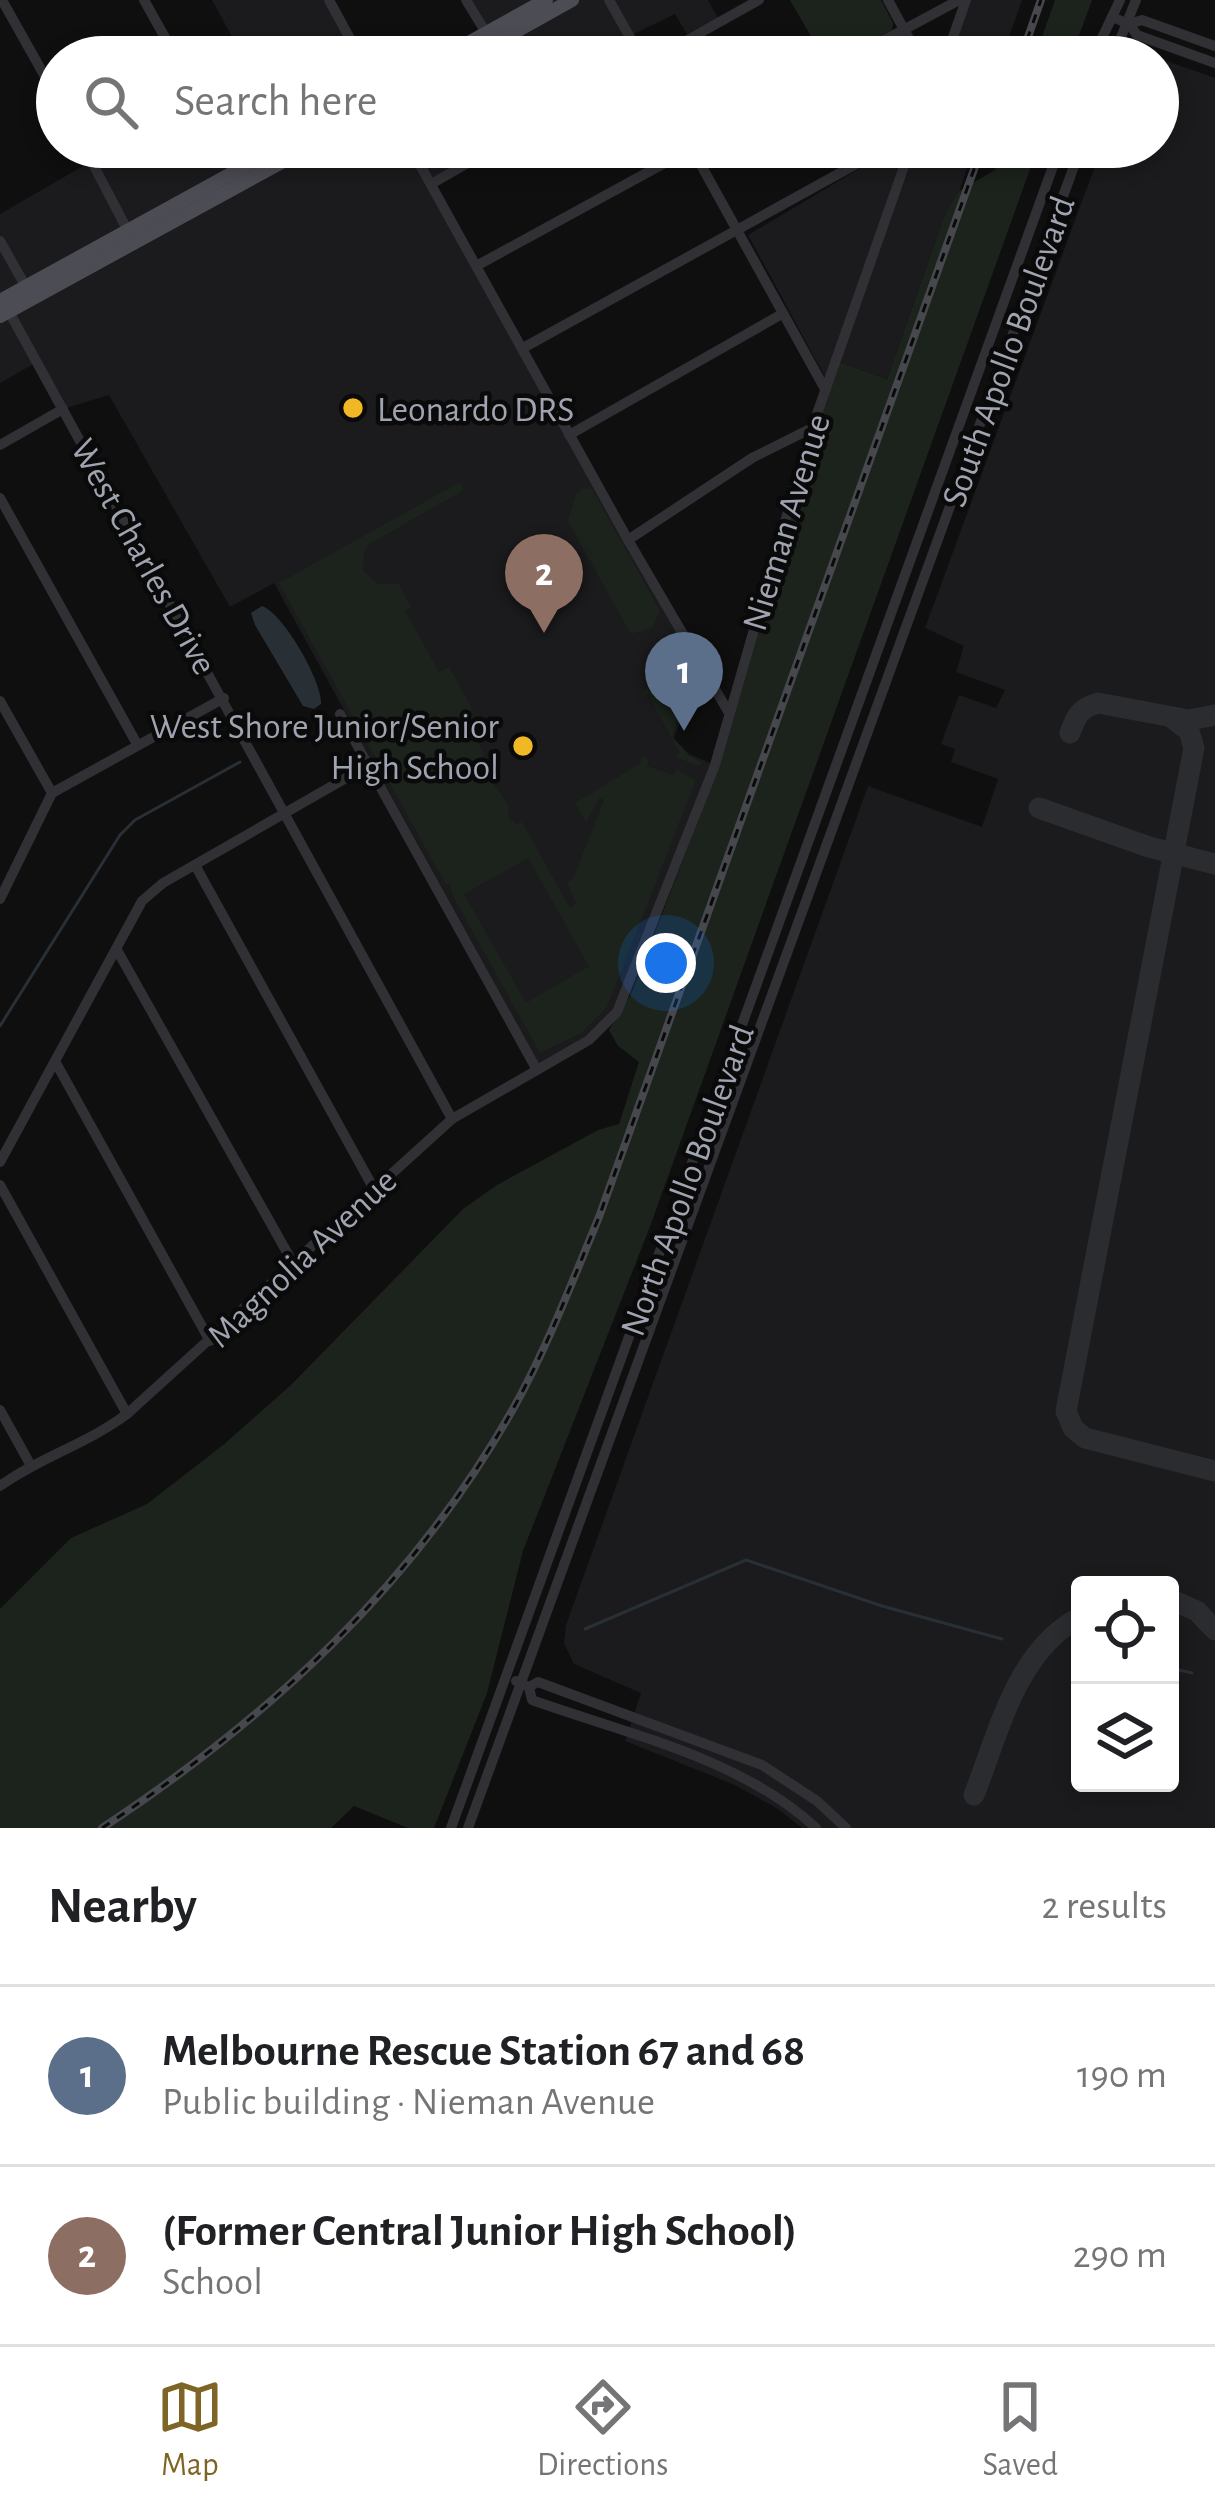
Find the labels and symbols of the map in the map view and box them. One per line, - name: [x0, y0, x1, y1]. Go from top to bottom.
- street label: South Apollo Boulevard: [936, 192, 1082, 512]
- place label: Leonardo DRS: [377, 392, 574, 428]
- marker: Leonardo DRS: [340, 395, 366, 421]
- street label: Nieman Avenue: [737, 410, 837, 635]
- street label: West Charles Drive: [64, 433, 223, 681]
- pin: 2: [505, 534, 583, 633]
- pin: 1: [645, 632, 723, 731]
- place label: West Shore Junior/Senior High School: [150, 709, 499, 786]
- marker: West Shore Junior/Senior High School: [510, 733, 536, 759]
- your location: [636, 933, 696, 993]
- street label: North Apollo Boulevard: [615, 1020, 761, 1341]
- street label: Magnolia Avenue: [201, 1162, 404, 1355]

